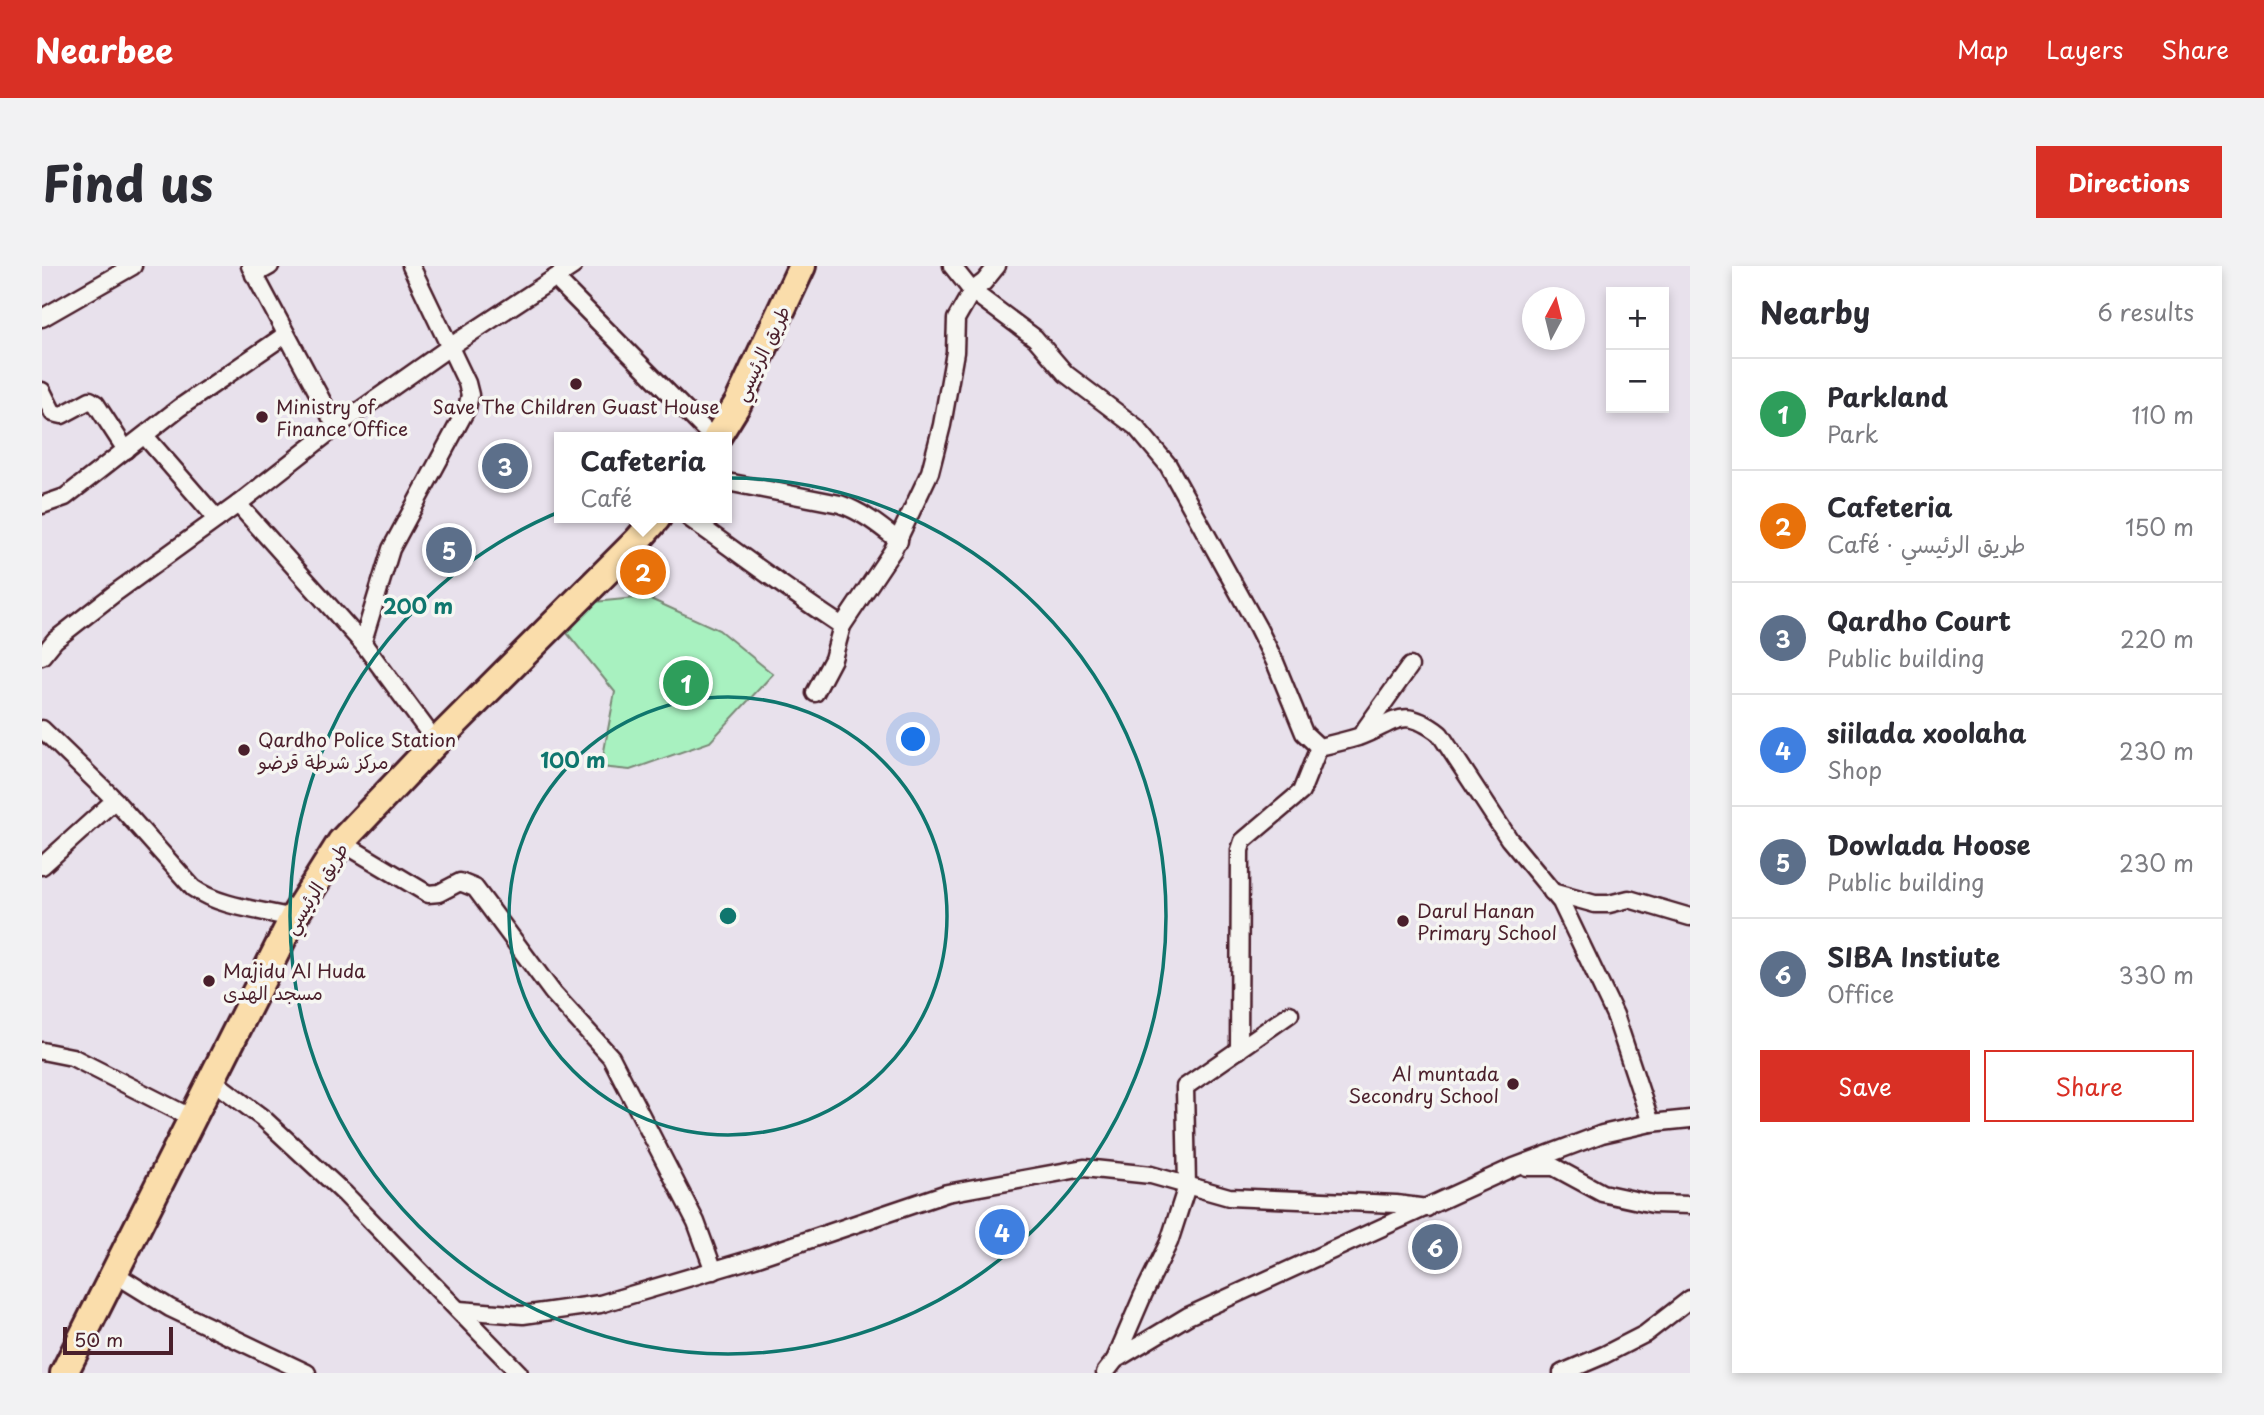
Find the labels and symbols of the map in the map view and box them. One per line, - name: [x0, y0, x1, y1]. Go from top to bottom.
- north arrow: [1522, 287, 1585, 350]
- street label: طريق الرئيسي: [726, 301, 800, 407]
- marker: Save The Children Guast House: [568, 376, 584, 392]
- place label: Ministry of Finance Office: [276, 392, 408, 442]
- place label: Save The Children Guast House: [432, 392, 720, 420]
- marker: Ministry of Finance Office: [254, 409, 270, 425]
- pin: 3: [482, 440, 528, 492]
- pin: 5: [426, 524, 472, 576]
- pin: 2: [620, 546, 666, 598]
- text: 200 m: [383, 589, 453, 621]
- pin: 1: [663, 657, 709, 709]
- your location: [896, 722, 930, 756]
- place label: Qardho Police Station مركز شرطة قرضو: [257, 725, 456, 775]
- marker: Qardho Police Station مركز شرطة قرضو: [236, 742, 252, 758]
- text: 100 m: [540, 743, 606, 775]
- street label: طريق الرئيسي: [276, 837, 358, 941]
- place label: Darul Hanan Primary School: [1417, 896, 1557, 946]
- centre of rings: [716, 904, 740, 928]
- marker: Darul Hanan Primary School: [1395, 913, 1411, 929]
- place label: Majidu Al Huda مسجد الهدى: [223, 956, 366, 1006]
- marker: Majidu Al Huda مسجد الهدى: [201, 973, 217, 989]
- place label: Al muntada Secondry School: [1348, 1059, 1499, 1109]
- marker: Al muntada Secondry School: [1505, 1076, 1521, 1092]
- pin: 4: [979, 1206, 1025, 1258]
- pin: 6: [1412, 1221, 1458, 1273]
- scale bar: [63, 1324, 173, 1356]

